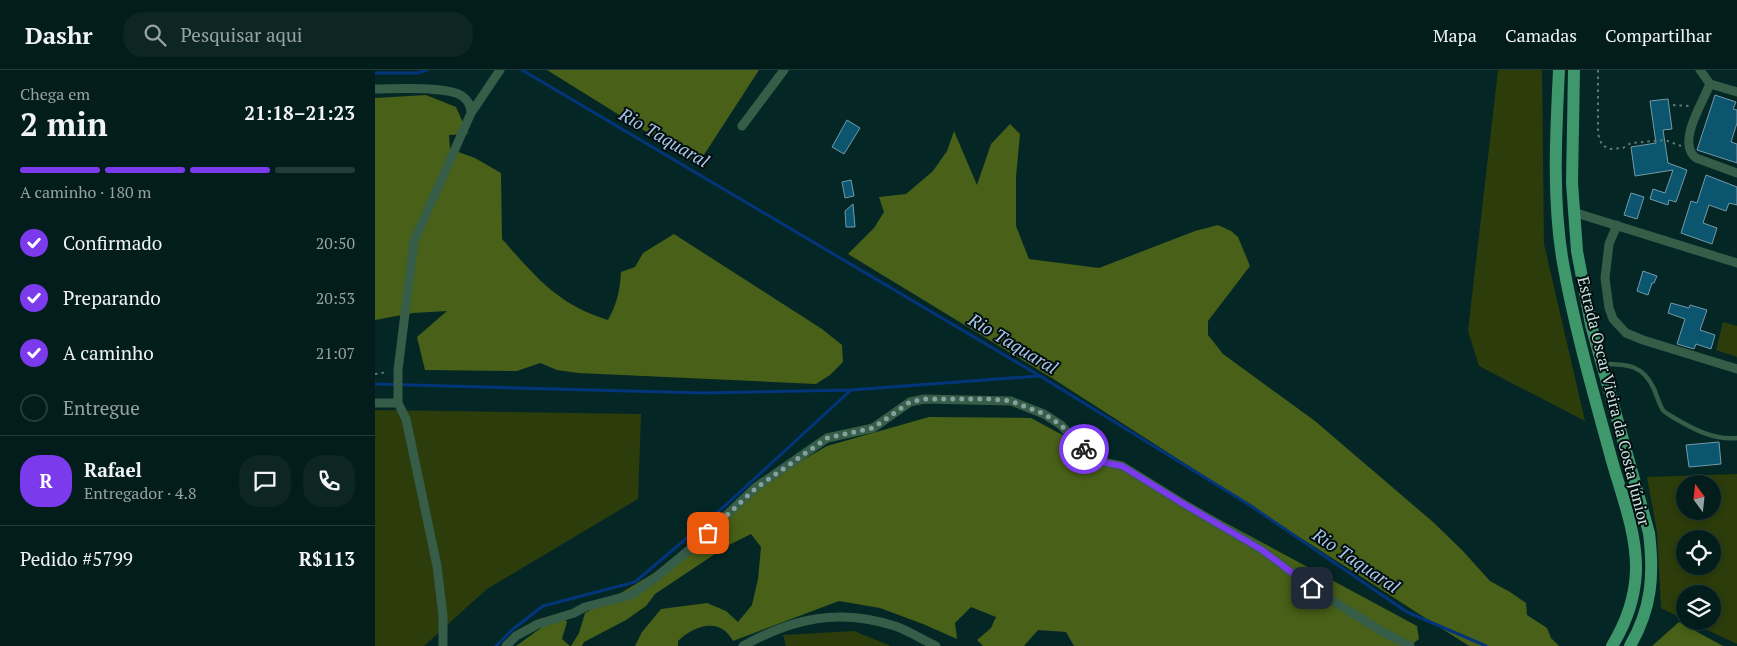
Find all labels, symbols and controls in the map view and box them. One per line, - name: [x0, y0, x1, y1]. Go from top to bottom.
- search box: [123, 12, 473, 57]
- text: Dashr: [25, 19, 93, 51]
- icon: search: [141, 21, 169, 49]
- text: Pesquisar aqui: [181, 22, 303, 47]
- text: Mapa: [1433, 23, 1477, 47]
- text: Camadas: [1505, 23, 1577, 47]
- text: Compartilhar: [1605, 23, 1712, 47]
- text: Chega em: [20, 83, 90, 105]
- text: 21:18–21:23: [244, 100, 355, 125]
- water label: Rio Taquaral: [614, 101, 714, 173]
- text: 2 min: [20, 103, 108, 145]
- text: A caminho · 180 m: [20, 181, 151, 203]
- icon: check: [20, 229, 48, 257]
- text: Confirmado: [63, 230, 162, 255]
- text: 20:50: [316, 232, 355, 254]
- street label: Estrada Oscar Vieira da Costa Júnior: [1572, 274, 1656, 529]
- icon: check: [20, 284, 48, 312]
- text: Preparando: [63, 285, 161, 310]
- text: 20:53: [316, 287, 355, 309]
- water label: Rio Taquaral: [964, 307, 1063, 379]
- icon: check: [20, 339, 48, 367]
- text: A caminho: [63, 340, 154, 365]
- text: 21:07: [316, 342, 355, 364]
- text: Entregue: [63, 395, 140, 420]
- courier: [1059, 424, 1109, 474]
- icon: bike: [1070, 435, 1098, 463]
- button: chat: [239, 455, 291, 507]
- button: phone: [303, 455, 355, 507]
- text: Rafael: [84, 457, 142, 482]
- text: R: [39, 468, 53, 493]
- north arrow: [1676, 475, 1721, 520]
- map controls: [1676, 475, 1721, 630]
- text: Entregador · 4.8: [84, 482, 196, 504]
- pin: [687, 512, 729, 554]
- icon: bag: [694, 519, 722, 547]
- water label: Rio Taquaral: [1308, 522, 1405, 598]
- button: locate: [1676, 530, 1721, 575]
- text: Pedido #5799: [20, 546, 133, 571]
- text: R$113: [299, 546, 355, 571]
- pin: [1291, 567, 1333, 609]
- icon: home: [1298, 574, 1326, 602]
- button: layers: [1676, 585, 1721, 630]

